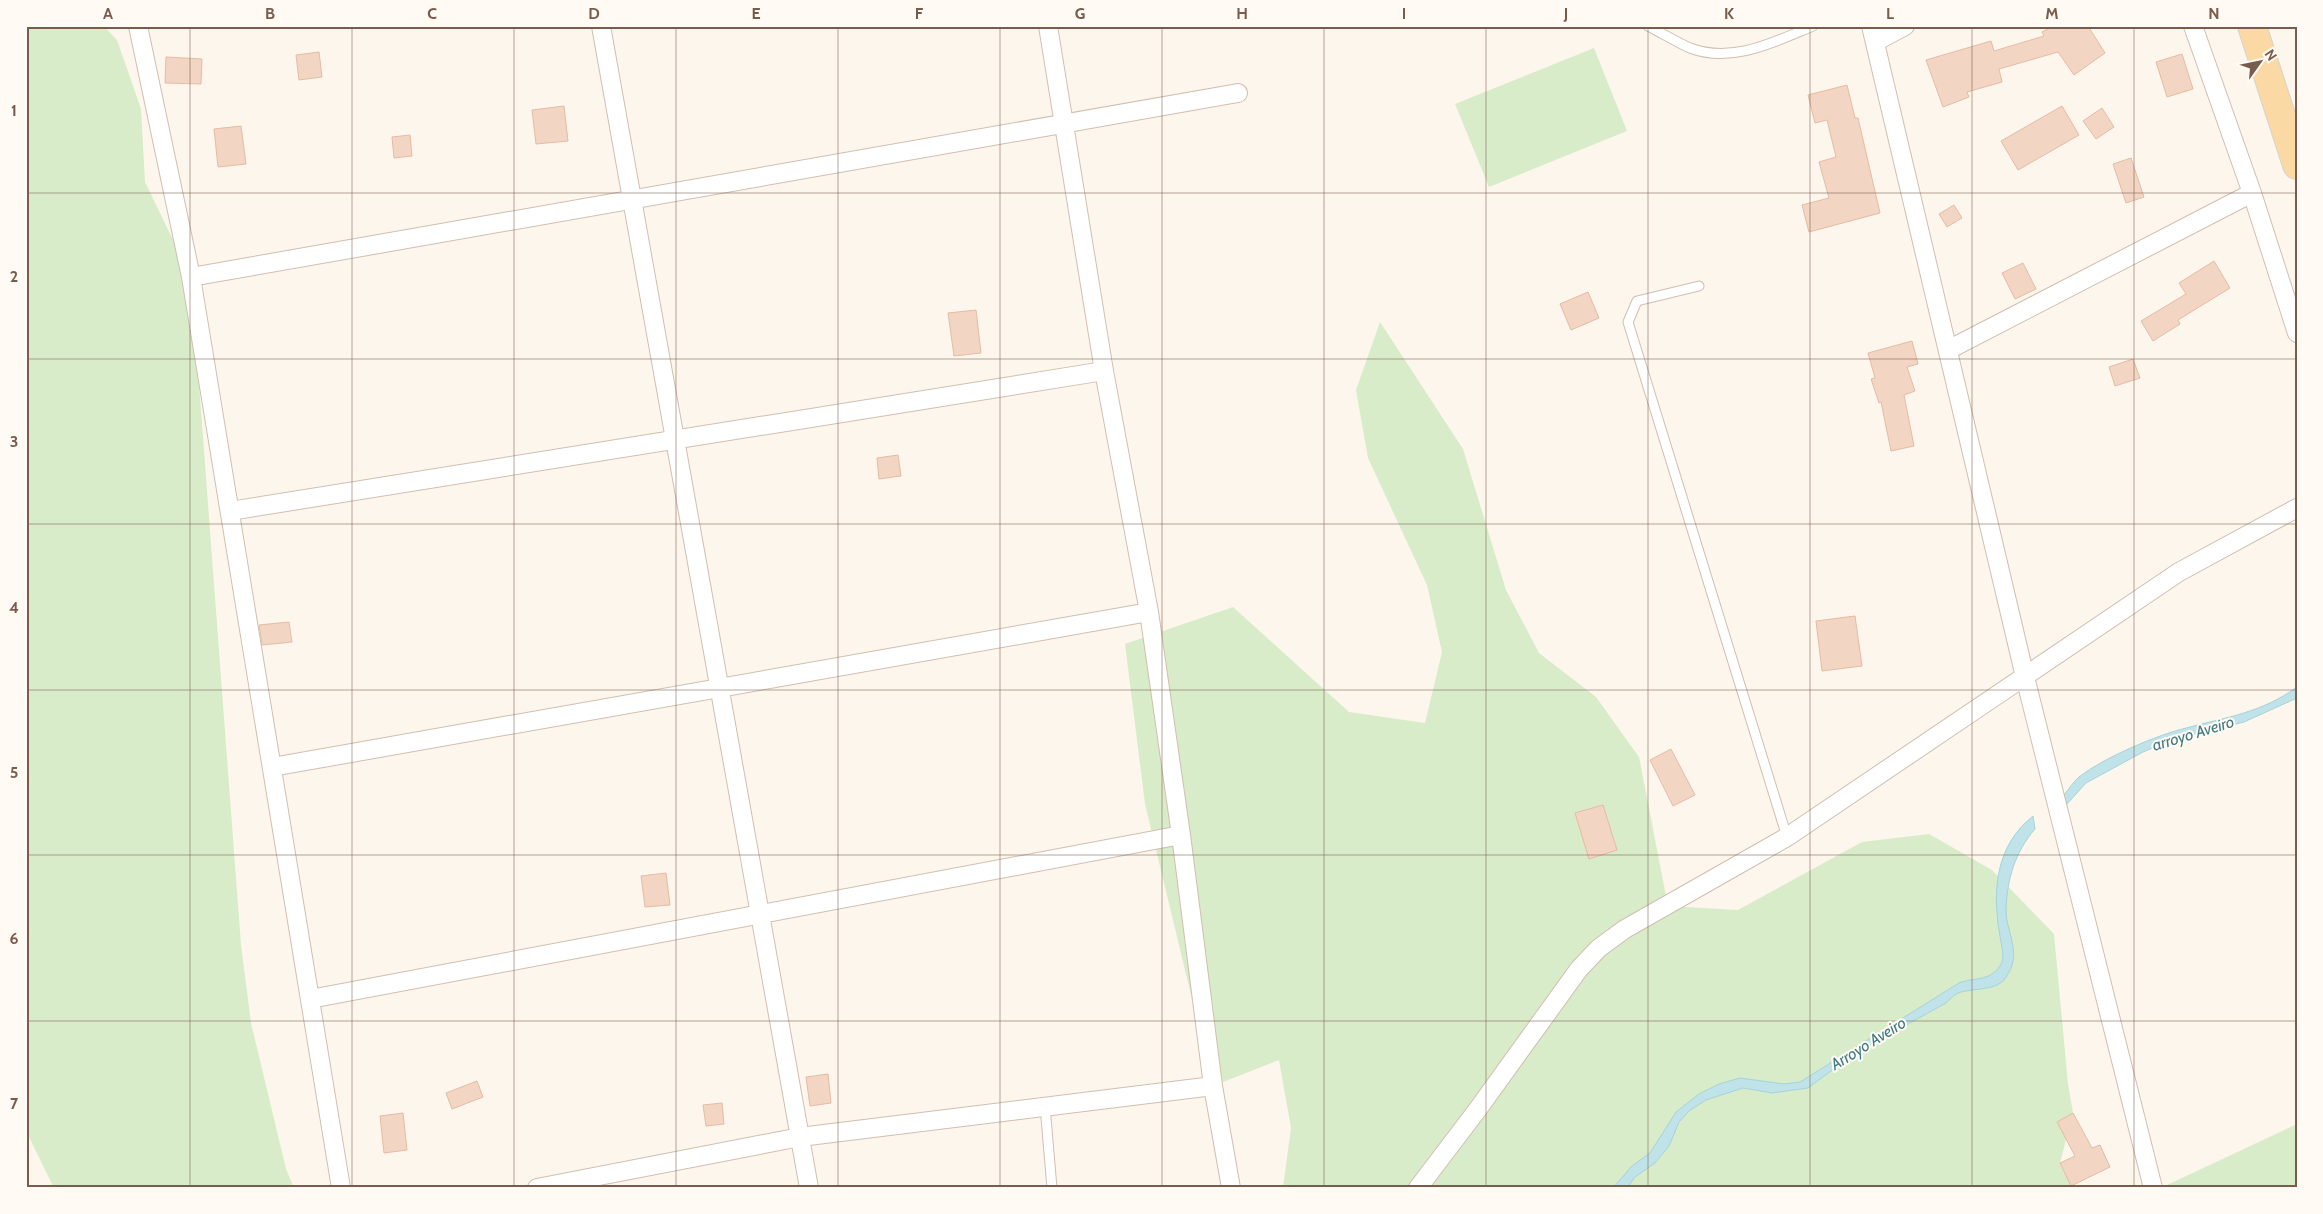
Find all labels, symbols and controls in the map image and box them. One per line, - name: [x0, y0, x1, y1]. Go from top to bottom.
- text: A: [103, 4, 113, 23]
- text: B: [265, 4, 275, 23]
- text: C: [427, 4, 437, 23]
- text: D: [588, 4, 600, 23]
- text: E: [751, 4, 761, 23]
- text: F: [915, 4, 924, 23]
- text: G: [1075, 4, 1085, 23]
- text: H: [1236, 4, 1248, 23]
- text: I: [1402, 4, 1406, 23]
- text: J: [1563, 4, 1568, 23]
- text: K: [1724, 4, 1734, 23]
- text: L: [1886, 4, 1894, 23]
- text: M: [2045, 4, 2059, 23]
- text: N: [2208, 4, 2220, 23]
- north arrow: [2236, 38, 2286, 88]
- text: N: [2261, 46, 2281, 64]
- text: 1: [11, 101, 17, 120]
- text: 2: [10, 267, 18, 286]
- text: 3: [10, 432, 18, 451]
- text: 4: [9, 598, 19, 617]
- water label: arroyo Aveiro: [2150, 712, 2236, 755]
- text: 5: [10, 763, 18, 782]
- text: 6: [10, 929, 19, 948]
- water label: Arroyo Aveiro: [1826, 1013, 1909, 1075]
- text: 7: [10, 1094, 19, 1113]

